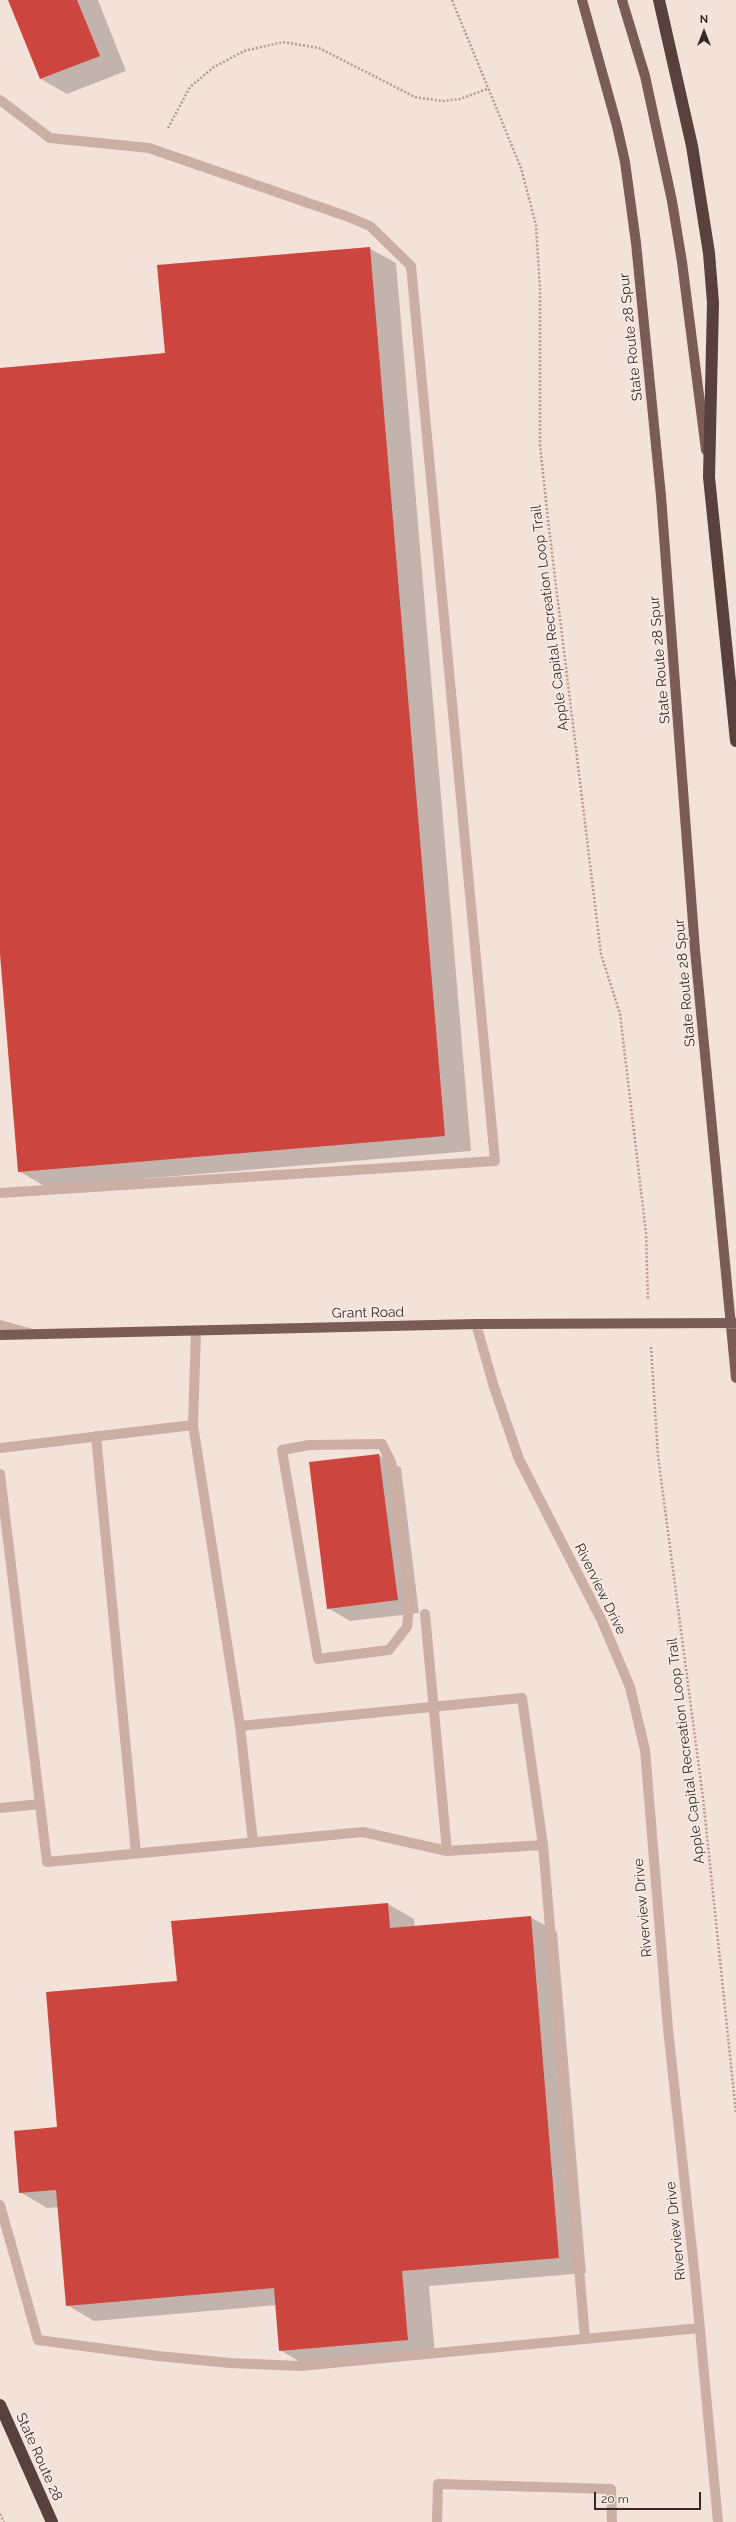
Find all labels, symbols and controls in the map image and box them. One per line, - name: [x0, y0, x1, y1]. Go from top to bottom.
- north arrow: [684, 12, 724, 52]
- text: N: [700, 13, 708, 26]
- street label: State Route 28 Spur: [616, 272, 646, 402]
- street label: Apple Capital Recreation Loop Trail: [528, 504, 572, 732]
- street label: State Route 28 Spur: [646, 595, 674, 725]
- street label: State Route 28 Spur: [671, 918, 699, 1048]
- street label: Grant Road: [332, 1304, 404, 1322]
- street label: Riverview Drive: [571, 1541, 629, 1637]
- street label: Apple Capital Recreation Loop Trail: [664, 1637, 708, 1865]
- street label: Riverview Drive: [630, 1858, 656, 1958]
- street label: Riverview Drive: [662, 2181, 690, 2281]
- street label: State Route 28: [12, 2410, 66, 2504]
- scale bar: [596, 2484, 703, 2510]
- text: 20 m: [601, 2492, 629, 2506]

